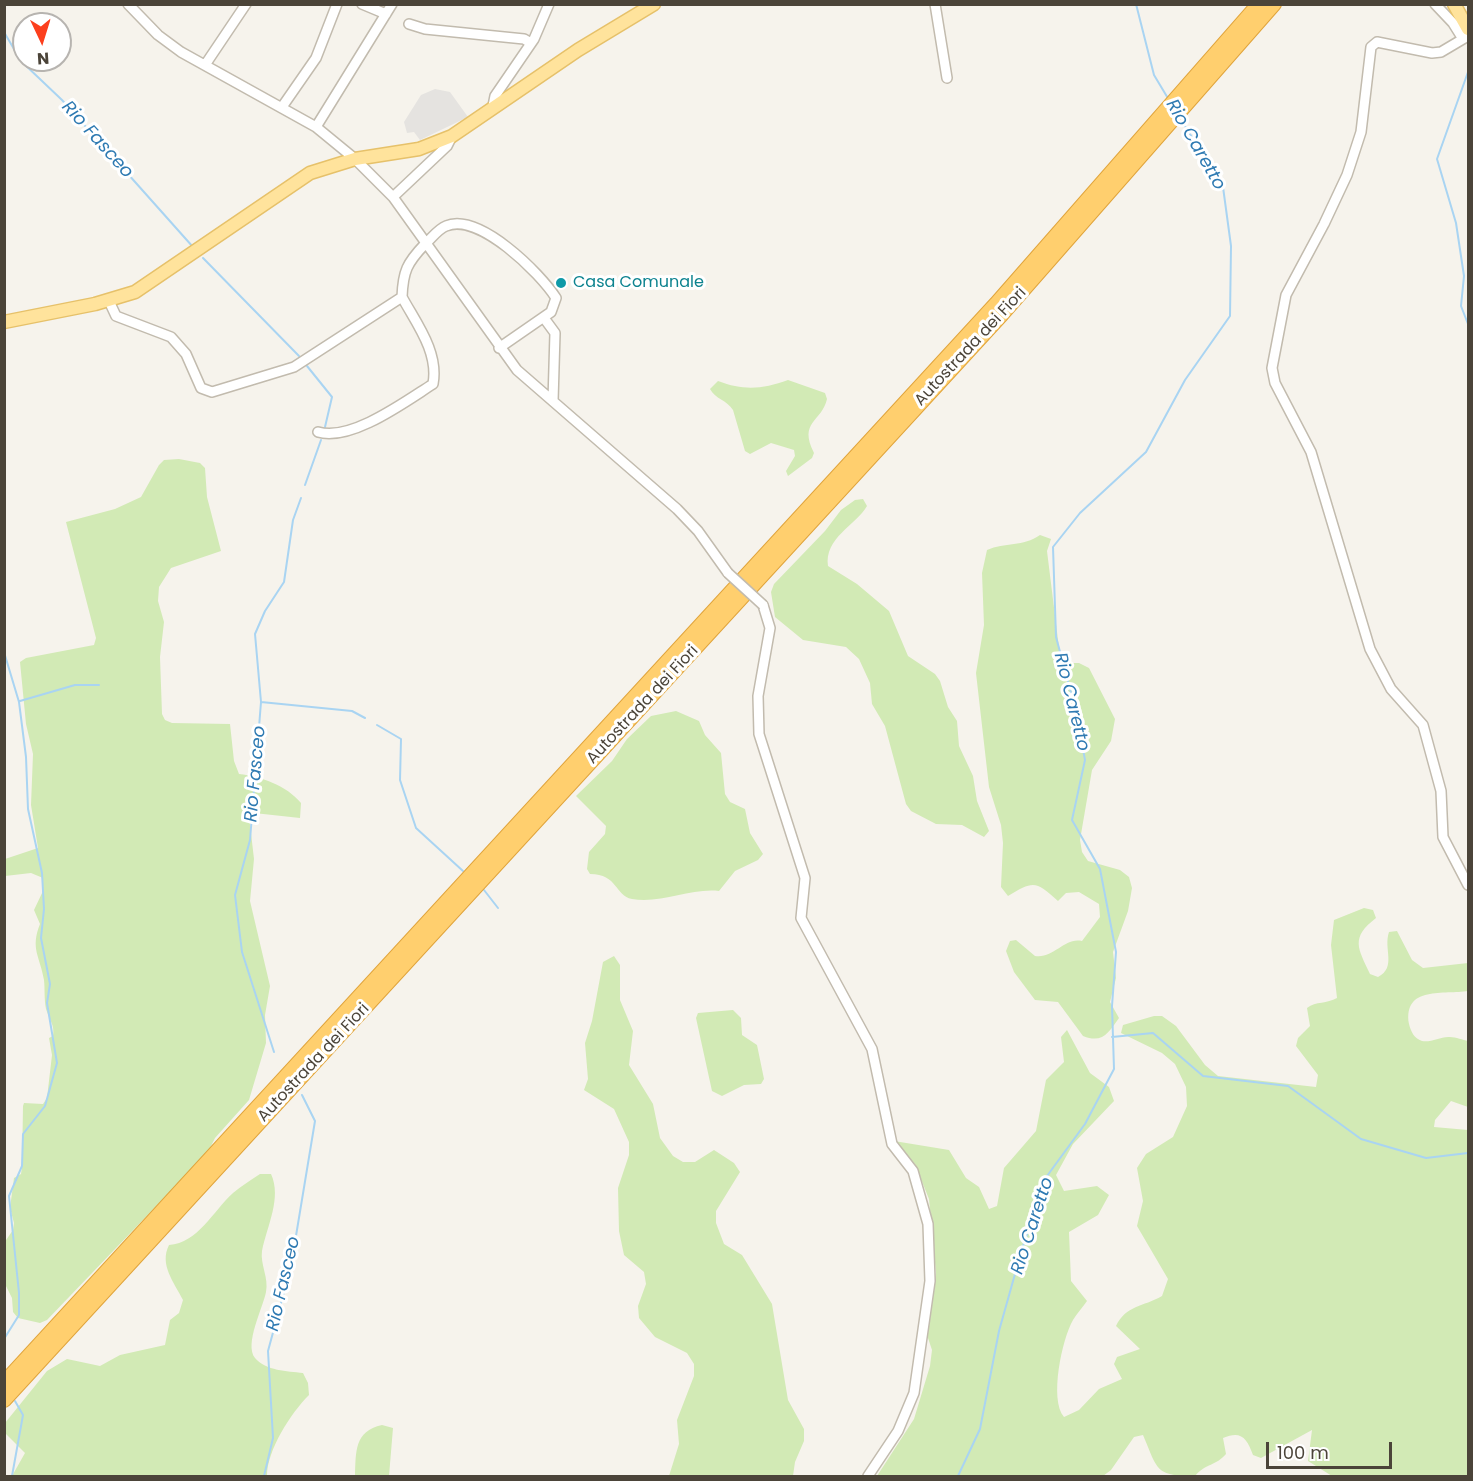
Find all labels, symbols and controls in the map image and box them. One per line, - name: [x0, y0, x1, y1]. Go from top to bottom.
- north arrow: [12, 12, 72, 72]
- text: N: [36, 47, 50, 70]
- water label: Rio Caretto: [1160, 96, 1230, 194]
- water label: Rio Fasceo: [57, 97, 137, 183]
- place label: Casa Comunale: [573, 273, 704, 293]
- marker: Casa Comunale: [554, 276, 568, 290]
- street label: Autostrada dei Fiori: [911, 284, 1031, 410]
- street label: Autostrada dei Fiori: [583, 642, 703, 768]
- water label: Rio Caretto: [1048, 650, 1094, 754]
- water label: Rio Fasceo: [241, 725, 271, 823]
- street label: Autostrada dei Fiori: [254, 1000, 374, 1126]
- water label: Rio Caretto: [1007, 1175, 1059, 1277]
- water label: Rio Fasceo: [263, 1235, 305, 1333]
- scale bar: [1269, 1430, 1395, 1468]
- text: 100 m: [1277, 1440, 1329, 1465]

